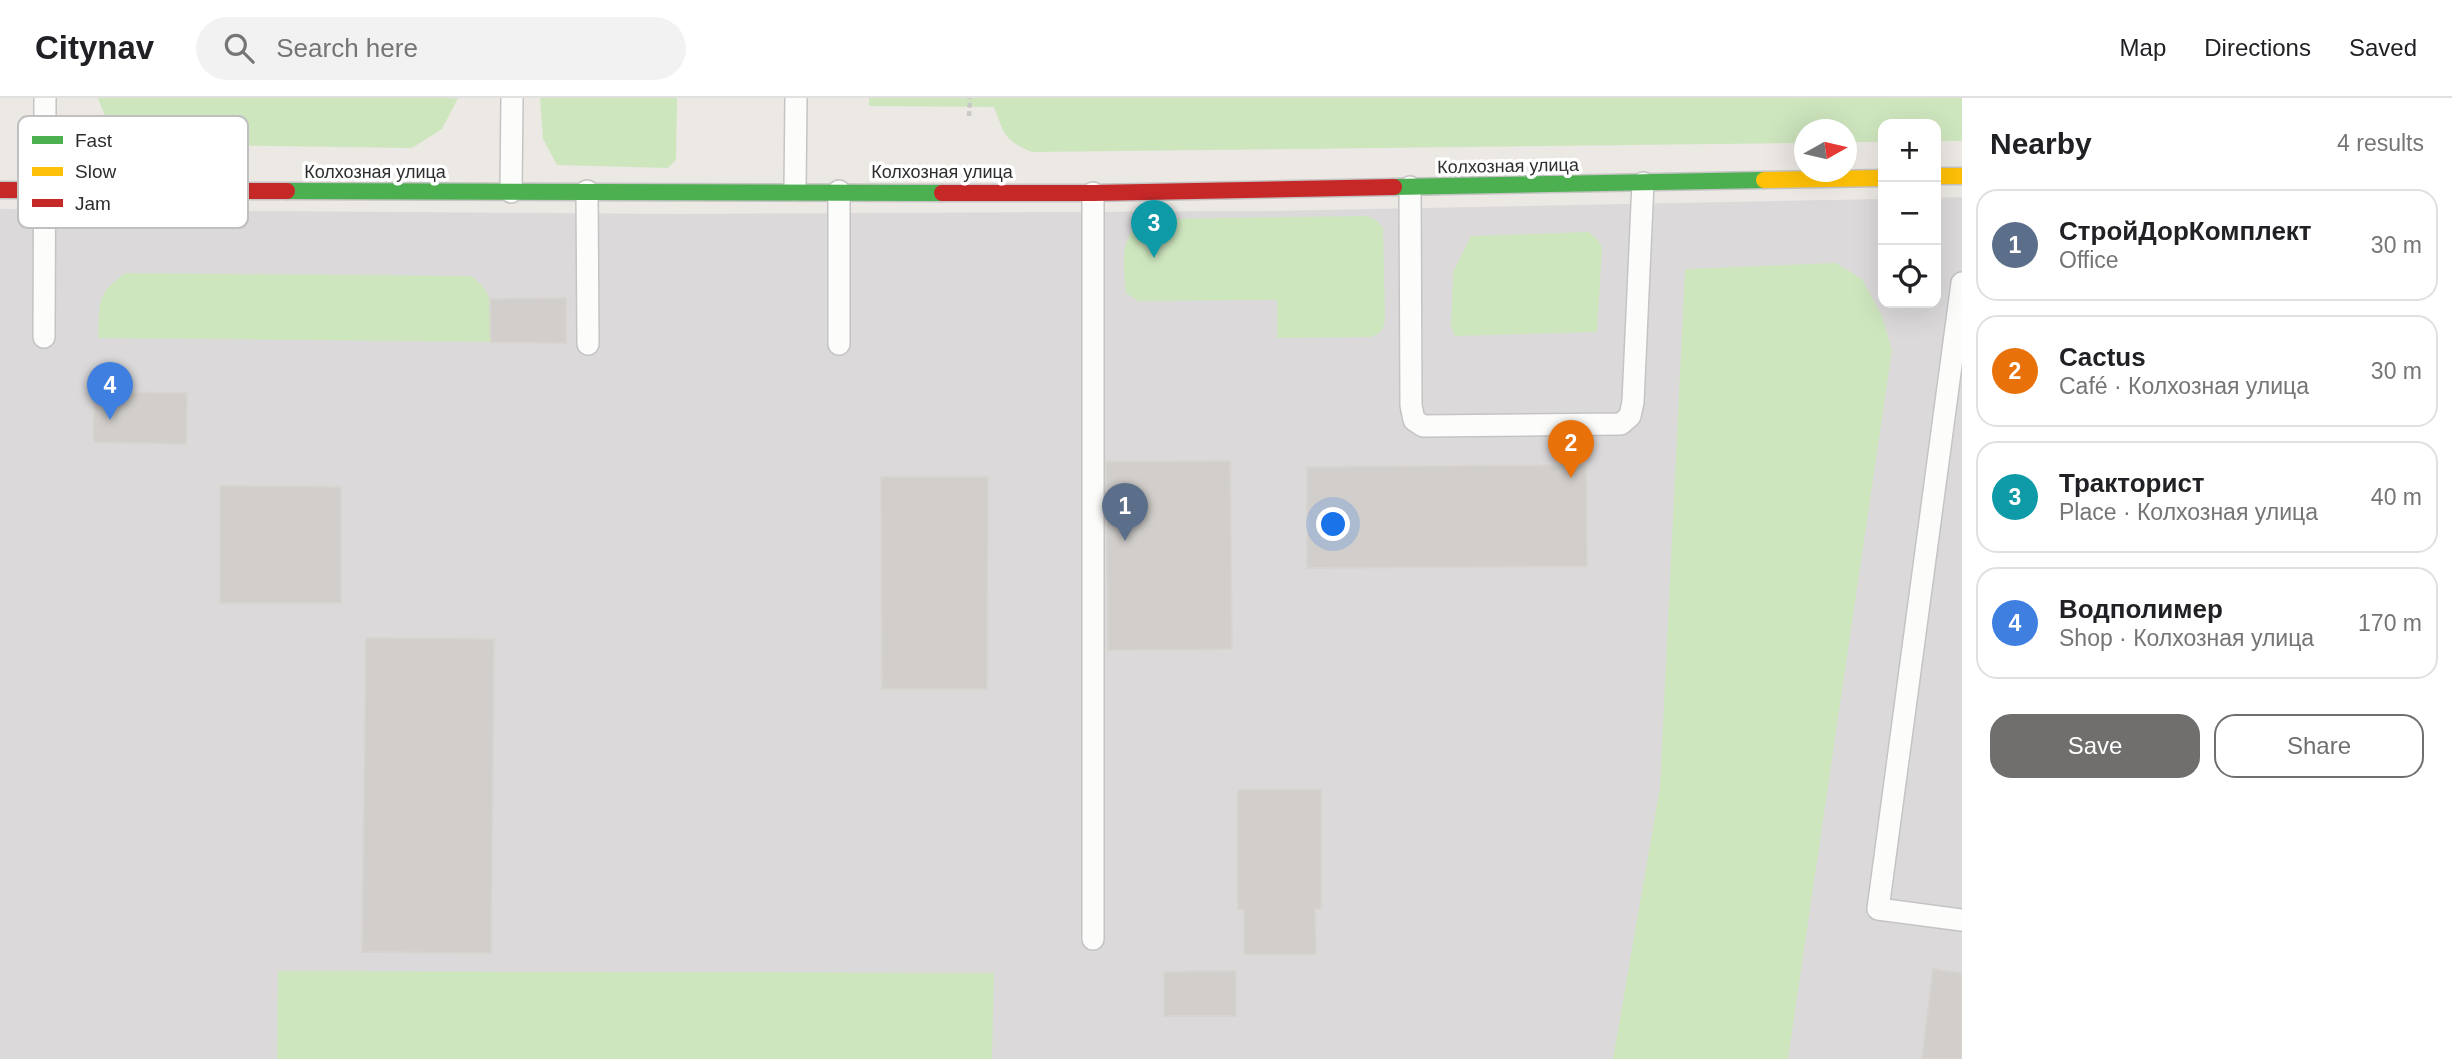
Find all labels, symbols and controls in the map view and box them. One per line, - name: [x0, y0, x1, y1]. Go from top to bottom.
- search box: [196, 17, 686, 80]
- text: Citynav: [35, 29, 154, 66]
- icon: search: [220, 29, 258, 67]
- text: Search here: [276, 33, 418, 63]
- text: Map: [2120, 34, 2166, 61]
- text: Directions: [2204, 34, 2311, 61]
- text: Saved: [2349, 34, 2417, 61]
- legend: [18, 116, 248, 228]
- north arrow: [1794, 119, 1857, 182]
- map controls: [1878, 119, 1941, 308]
- button: +: [1878, 119, 1941, 182]
- text: Nearby: [1990, 127, 2092, 160]
- text: Fast: [75, 130, 113, 151]
- text: 4 results: [2337, 130, 2424, 156]
- street label: Колхозная улица: [1437, 155, 1580, 177]
- text: Slow: [75, 161, 116, 182]
- street label: Колхозная улица: [304, 162, 447, 182]
- street label: Колхозная улица: [871, 162, 1014, 182]
- button: −: [1878, 182, 1941, 245]
- text: Jam: [75, 193, 111, 214]
- pin: 3: [1131, 200, 1177, 258]
- text: СтройДорКомплект: [2059, 216, 2312, 246]
- text: 1: [2009, 232, 2021, 258]
- text: 30 m: [2371, 232, 2422, 258]
- button: locate: [1878, 245, 1941, 308]
- text: Office: [2059, 247, 2119, 273]
- text: Cactus: [2059, 342, 2146, 372]
- text: 2: [2009, 358, 2021, 384]
- text: 30 m: [2371, 358, 2422, 384]
- pin: 4: [87, 362, 133, 420]
- text: Café · Колхозная улица: [2059, 373, 2309, 399]
- pin: 2: [1548, 420, 1594, 478]
- text: Тракторист: [2059, 468, 2205, 498]
- pin: 1: [1102, 483, 1148, 541]
- text: 3: [2009, 484, 2021, 510]
- text: 40 m: [2371, 484, 2422, 510]
- text: Place · Колхозная улица: [2059, 499, 2318, 525]
- your location: [1316, 507, 1350, 541]
- text: Водполимер: [2059, 594, 2223, 624]
- text: 4: [2009, 610, 2021, 636]
- text: 170 m: [2358, 610, 2422, 636]
- text: Shop · Колхозная улица: [2059, 625, 2314, 651]
- button: Save: [1990, 714, 2200, 778]
- button: Share: [2214, 714, 2424, 778]

